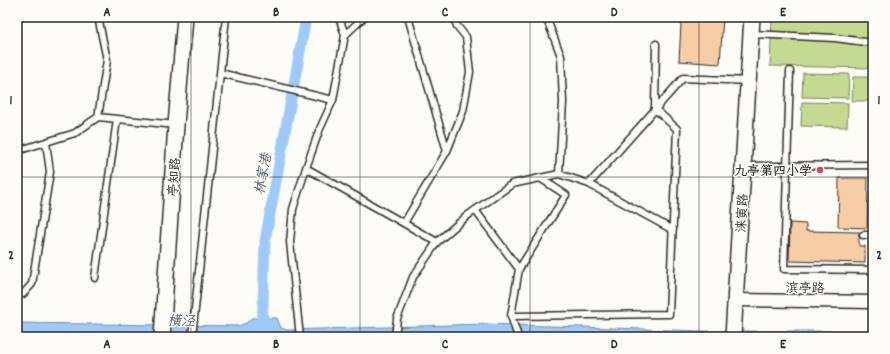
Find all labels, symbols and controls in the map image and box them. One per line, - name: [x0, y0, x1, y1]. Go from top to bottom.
- text: A: [103, 4, 111, 23]
- text: B: [273, 4, 279, 23]
- text: C: [442, 4, 449, 23]
- text: D: [611, 4, 618, 23]
- text: E: [780, 4, 787, 23]
- text: 1: [10, 92, 13, 111]
- text: 1: [878, 92, 881, 111]
- water label: 林家港: [250, 150, 278, 197]
- street label: 亭知路: [165, 157, 186, 197]
- place label: 九亭第四小学: [734, 163, 812, 182]
- marker: 九亭第四小学: [815, 165, 825, 175]
- street label: 涞寅路: [733, 193, 754, 233]
- text: 2: [8, 247, 14, 266]
- text: 2: [876, 247, 882, 266]
- street label: 滨亭路: [785, 280, 825, 299]
- water label: 横泾: [167, 312, 196, 332]
- text: A: [103, 336, 111, 354]
- text: B: [273, 336, 279, 354]
- text: C: [442, 336, 449, 354]
- text: D: [611, 336, 618, 354]
- text: E: [780, 336, 787, 354]

